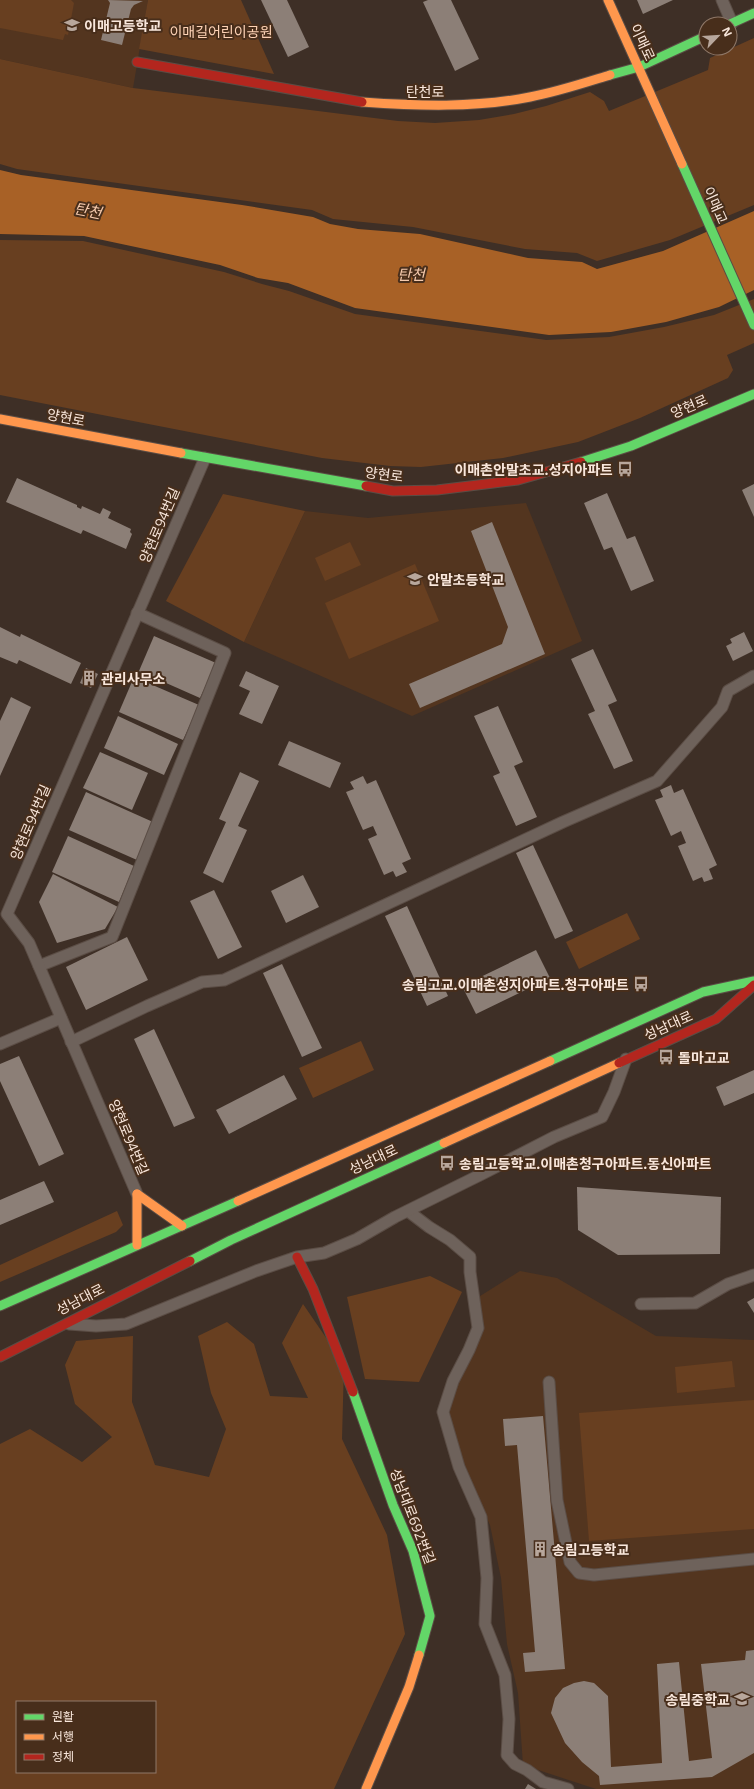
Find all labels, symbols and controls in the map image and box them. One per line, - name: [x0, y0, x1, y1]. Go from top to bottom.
- school or university icon: 이매고등학교: [63, 16, 81, 34]
- place label: 이매고등학교: [84, 16, 161, 35]
- north arrow: [698, 16, 738, 56]
- street label: 이매로: [626, 20, 660, 64]
- park label: 이매길어린이공원: [169, 22, 273, 41]
- text: N: [719, 24, 736, 39]
- street label: 탄천로: [406, 82, 444, 101]
- street label: 이매교: [699, 183, 733, 227]
- water label: 탄천: [73, 198, 106, 223]
- water label: 탄천: [397, 264, 427, 284]
- street label: 양현로: [668, 390, 711, 422]
- street label: 양현로: [45, 404, 87, 430]
- place label: 이매촌안말초교.성지아파트: [454, 460, 613, 479]
- bus stop icon: 이매촌안말초교.성지아파트: [616, 460, 634, 478]
- street label: 양현로: [364, 462, 404, 486]
- street label: 양현로94번길: [135, 484, 183, 566]
- school or university icon: 안말초등학교: [406, 570, 424, 588]
- place label: 안말초등학교: [427, 570, 504, 589]
- building icon: 관리사무소: [80, 669, 98, 687]
- place label: 관리사무소: [101, 669, 166, 688]
- street label: 양현로94번길: [6, 781, 54, 863]
- place label: 송림고교.이매촌성지아파트.청구아파트: [402, 975, 629, 994]
- bus stop icon: 송림고교.이매촌성지아파트.청구아파트: [632, 975, 650, 993]
- street label: 성남대로: [641, 1006, 696, 1044]
- bus stop icon: 돌마고교: [657, 1048, 675, 1066]
- place label: 돌마고교: [678, 1048, 730, 1067]
- street label: 양현로94번길: [105, 1096, 153, 1178]
- street label: 성남대로: [346, 1139, 400, 1178]
- bus stop icon: 송림고등학교.이매촌청구아파트.동신아파트: [438, 1154, 456, 1172]
- place label: 송림고등학교.이매촌청구아파트.동신아파트: [459, 1154, 712, 1173]
- street label: 성남대로: [53, 1279, 107, 1319]
- street label: 성남대로692번길: [386, 1465, 440, 1567]
- building icon: 송림고등학교: [531, 1540, 549, 1558]
- place label: 송림고등학교: [552, 1540, 629, 1559]
- place label: 송림중학교: [666, 1690, 730, 1709]
- school or university icon: 송림중학교: [733, 1690, 751, 1708]
- legend: [16, 1701, 156, 1773]
- text: 원활: [52, 1708, 74, 1725]
- text: 서행: [52, 1728, 74, 1745]
- text: 정체: [52, 1748, 74, 1765]

